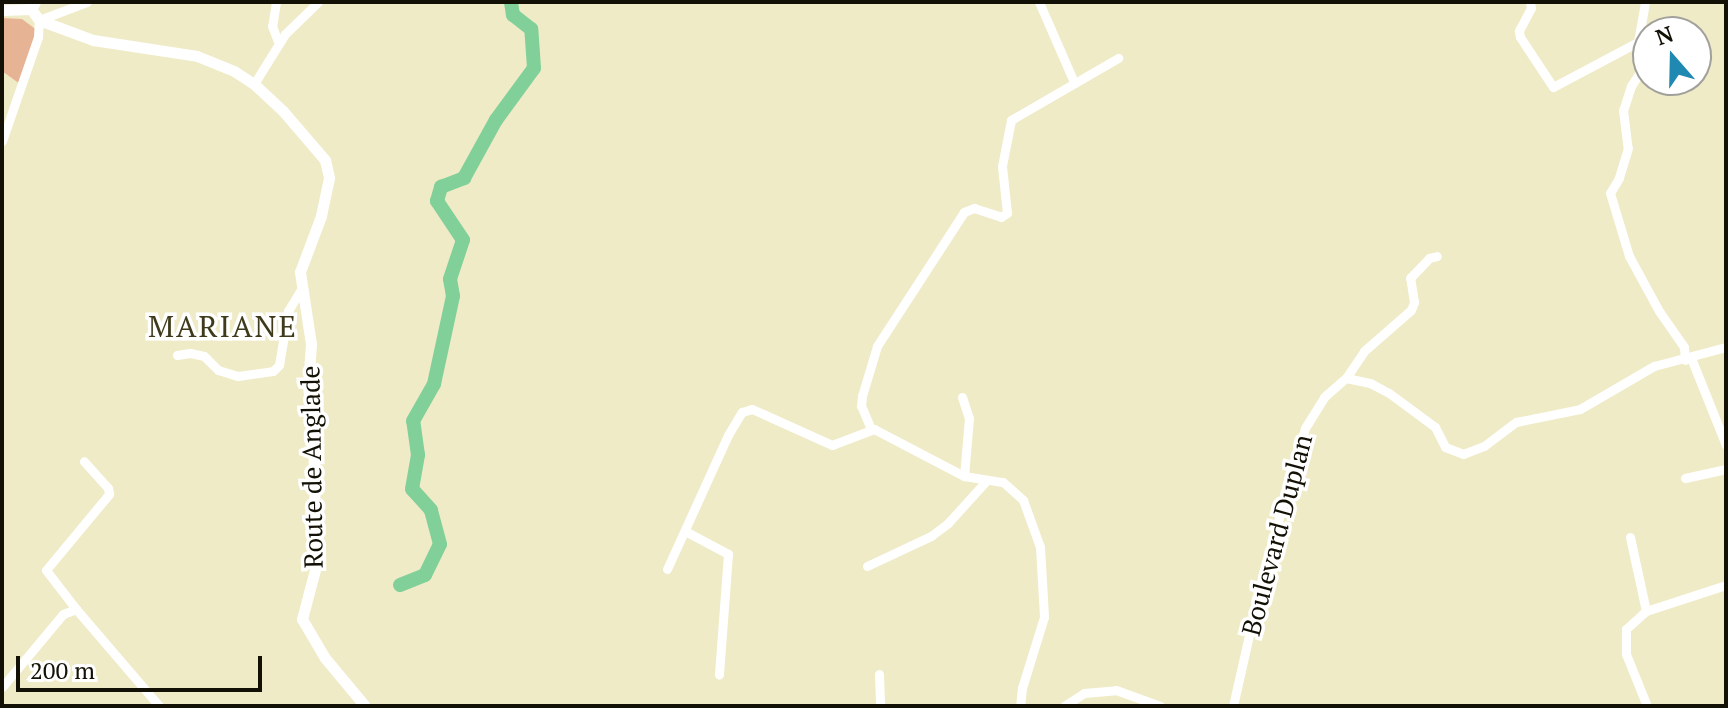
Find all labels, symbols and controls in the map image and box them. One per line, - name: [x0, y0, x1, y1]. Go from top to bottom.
- north arrow: [1632, 16, 1712, 96]
- text: N: [1652, 18, 1677, 51]
- district label: MARIANE: [148, 308, 298, 344]
- street label: Route de Anglade: [295, 365, 329, 569]
- street label: Boulevard Duplan: [1235, 431, 1319, 639]
- scale bar: [20, 640, 266, 690]
- text: 200 m: [30, 654, 95, 686]

